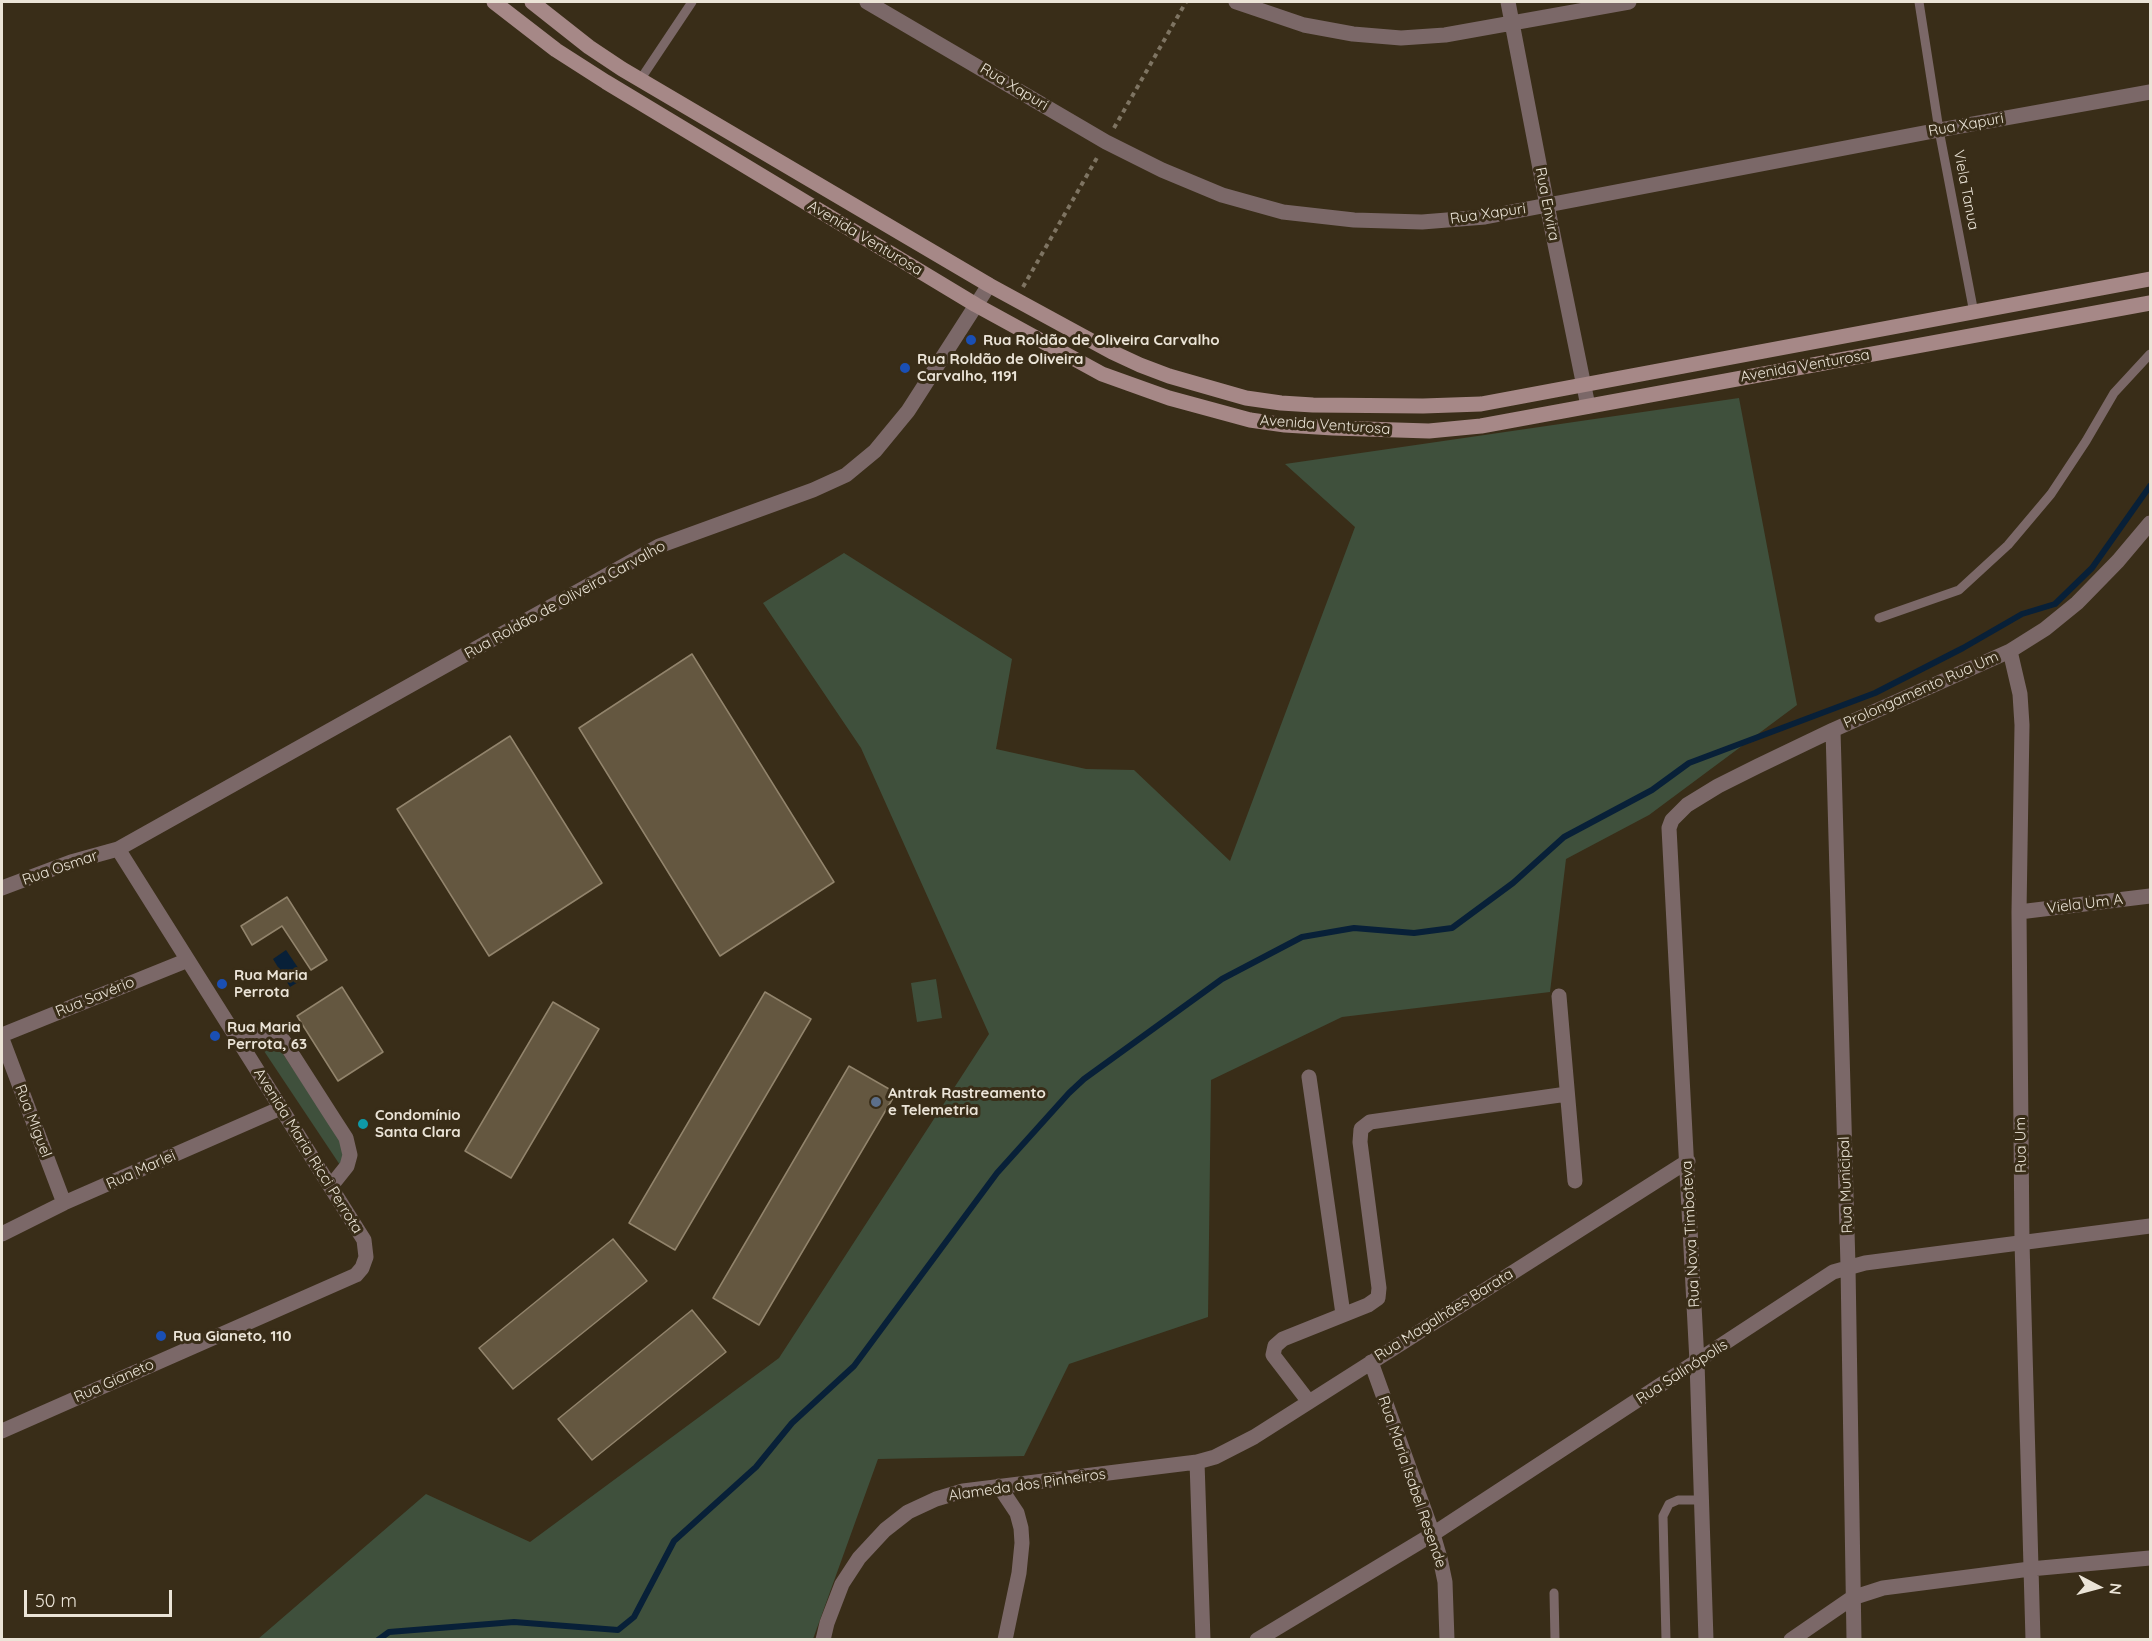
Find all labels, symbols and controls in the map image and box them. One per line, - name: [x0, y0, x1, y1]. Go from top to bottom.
- street label: Rua Xapuri: [977, 60, 1051, 114]
- street label: Rua Xapuri: [1927, 110, 2005, 140]
- street label: Viela Tanua: [1949, 148, 1983, 232]
- street label: Rua Envira: [1531, 166, 1563, 242]
- street label: Avenida Venturosa: [804, 197, 926, 279]
- street label: Rua Xapuri: [1449, 200, 1527, 228]
- place label: Rua Roldão de Oliveira Carvalho: [983, 331, 1220, 349]
- marker: Rua Roldão de Oliveira Carvalho: [964, 333, 978, 347]
- street label: Avenida Venturosa: [1739, 346, 1871, 386]
- place label: Rua Roldão de Oliveira Carvalho, 1191: [917, 350, 1083, 385]
- marker: Rua Roldão de Oliveira Carvalho, 1191: [898, 361, 912, 375]
- street label: Avenida Venturosa: [1259, 411, 1391, 439]
- street label: Rua Roldão de Oliveira Carvalho: [461, 537, 669, 663]
- street label: Prolongamento Rua Um: [1841, 648, 2001, 732]
- street label: Rua Osmar: [20, 847, 100, 889]
- street label: Viela Um A: [2046, 890, 2124, 918]
- place label: Rua Maria Perrota: [234, 966, 308, 1001]
- street label: Rua Savério: [53, 973, 137, 1021]
- marker: Rua Maria Perrota: [215, 977, 229, 991]
- place label: Rua Maria Perrota, 63: [227, 1018, 307, 1053]
- marker: Rua Maria Perrota, 63: [208, 1029, 222, 1043]
- street label: Avenida Maria Ricci Perrota: [250, 1065, 366, 1237]
- street label: Rua Miguel: [11, 1082, 55, 1160]
- place label: Antrak Rastreamento e Telemetria: [888, 1084, 1046, 1119]
- marker: Antrak Rastreamento e Telemetria: [869, 1095, 883, 1109]
- place label: Condomínio Santa Clara: [375, 1106, 461, 1141]
- marker: Condomínio Santa Clara: [356, 1117, 370, 1131]
- street label: Rua Um: [2012, 1117, 2030, 1173]
- street label: Rua Municipal: [1835, 1136, 1857, 1234]
- street label: Rua Marlei: [104, 1147, 178, 1193]
- street label: Rua Nova Timboteva: [1678, 1160, 1704, 1308]
- street label: Rua Magalhães Barata: [1371, 1265, 1517, 1365]
- place label: Rua Gianeto, 110: [173, 1327, 291, 1345]
- marker: Rua Gianeto, 110: [154, 1329, 168, 1343]
- street label: Rua Salinópolis: [1633, 1336, 1731, 1408]
- street label: Rua Gianeto: [71, 1355, 157, 1407]
- street label: Rua Maria Isabel Resende: [1374, 1394, 1450, 1570]
- street label: Alameda dos Pinheiros: [947, 1465, 1107, 1505]
- north arrow: [2068, 1557, 2128, 1617]
- scale bar: [27, 1578, 176, 1616]
- text: N: [2105, 1582, 2126, 1596]
- text: 50 m: [35, 1589, 77, 1612]

